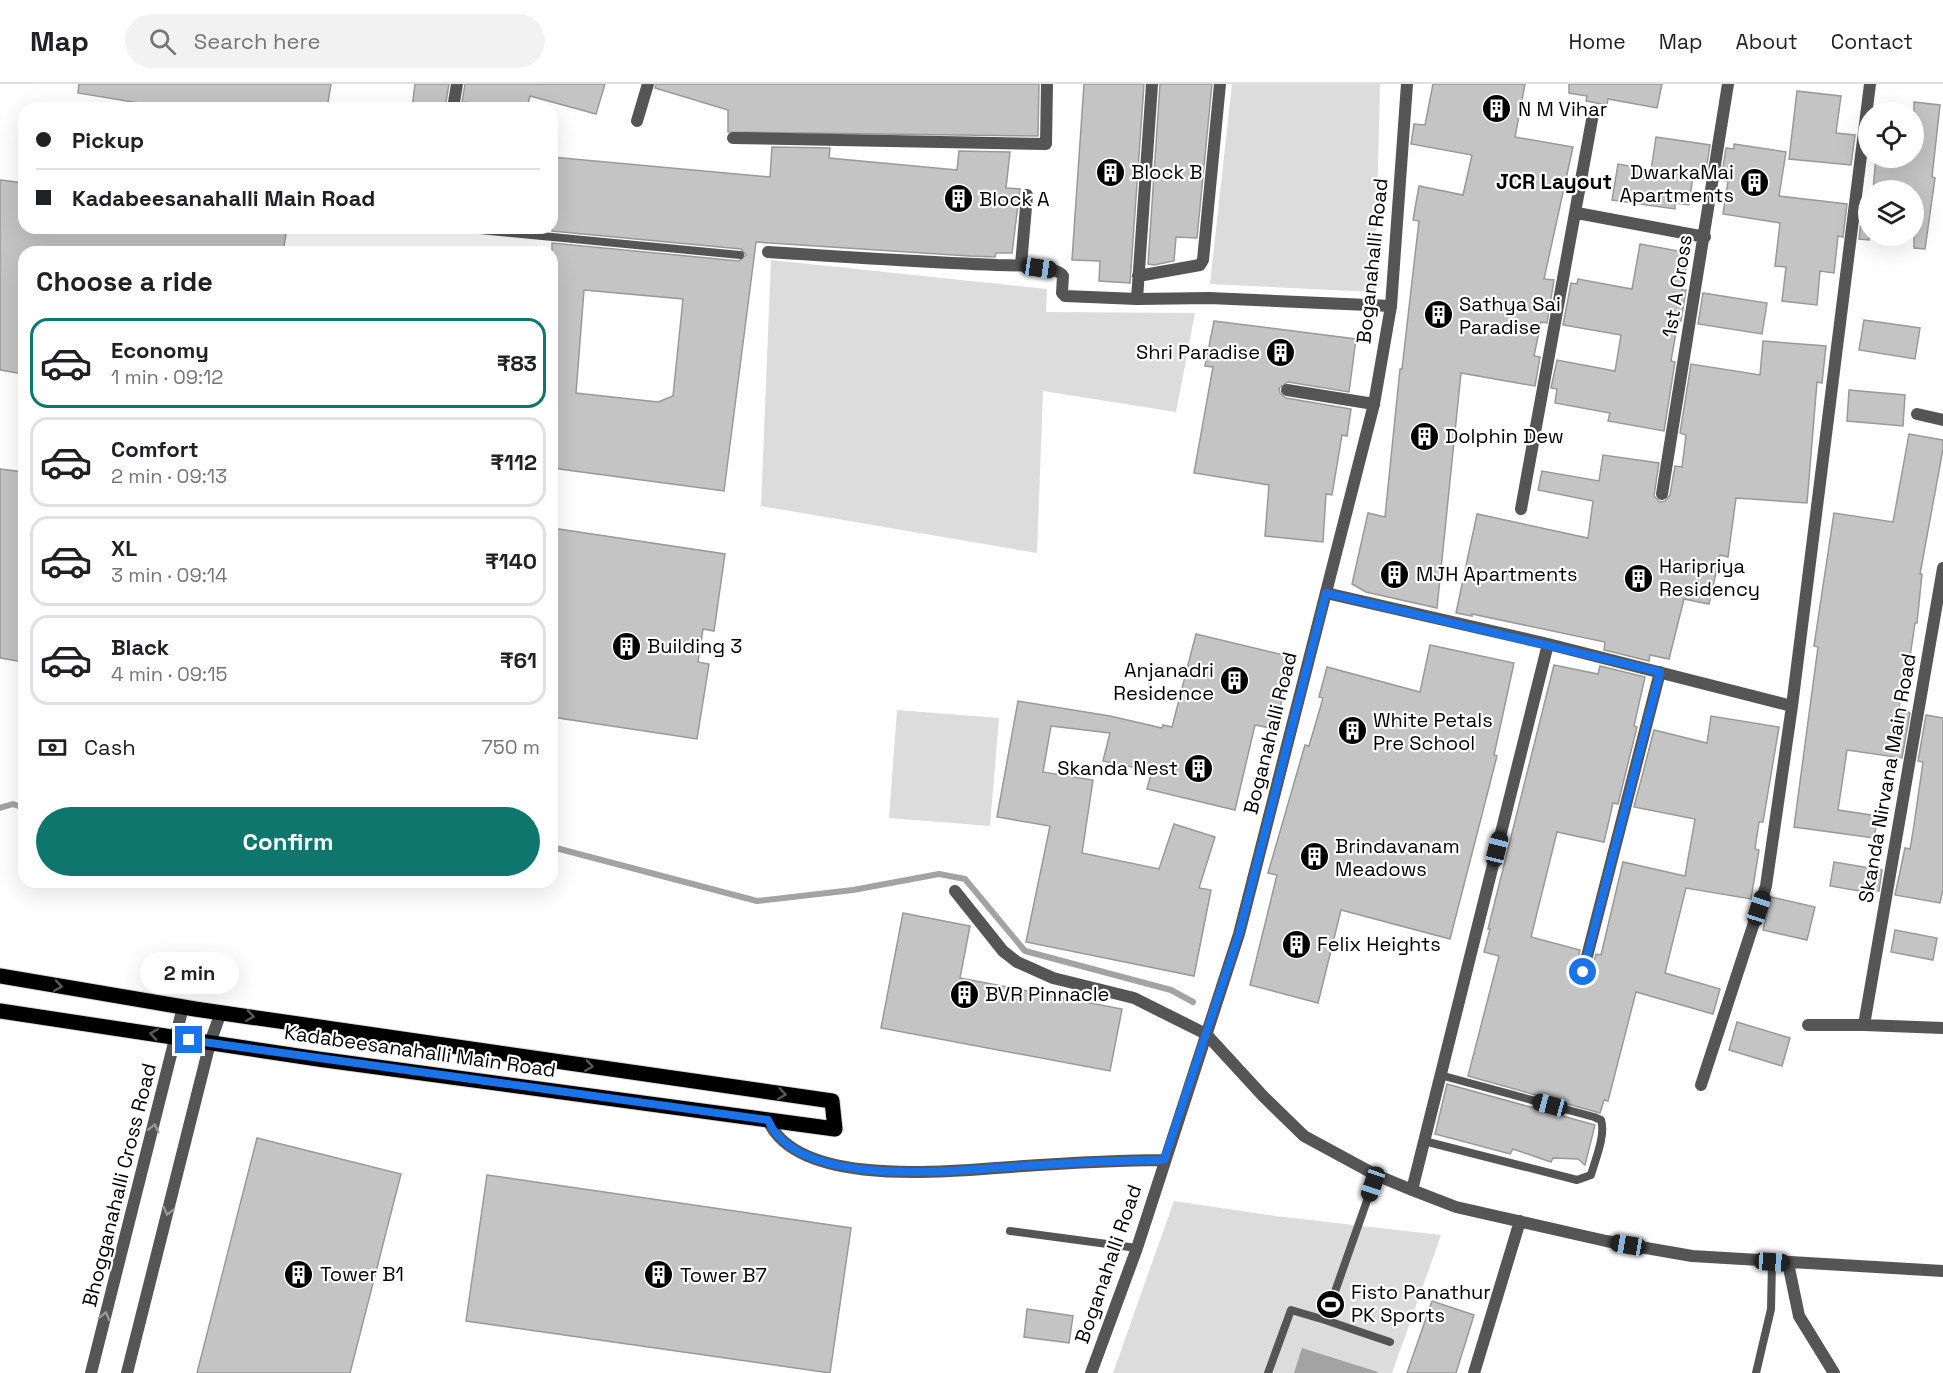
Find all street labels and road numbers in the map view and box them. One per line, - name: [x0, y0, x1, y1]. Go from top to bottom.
- street label: Boganahalli Road: [1350, 177, 1394, 345]
- street label: 1st A Cross: [1656, 233, 1698, 339]
- street label: Boganahalli Road: [1237, 649, 1303, 817]
- street label: Skanda Nirvana Main Road: [1852, 651, 1922, 905]
- street label: Kadabeesanahalli Main Road: [283, 1019, 557, 1083]
- street label: Bhogganahalli Cross Road: [76, 1061, 162, 1309]
- street label: Boganahalli Road: [1069, 1181, 1147, 1347]

